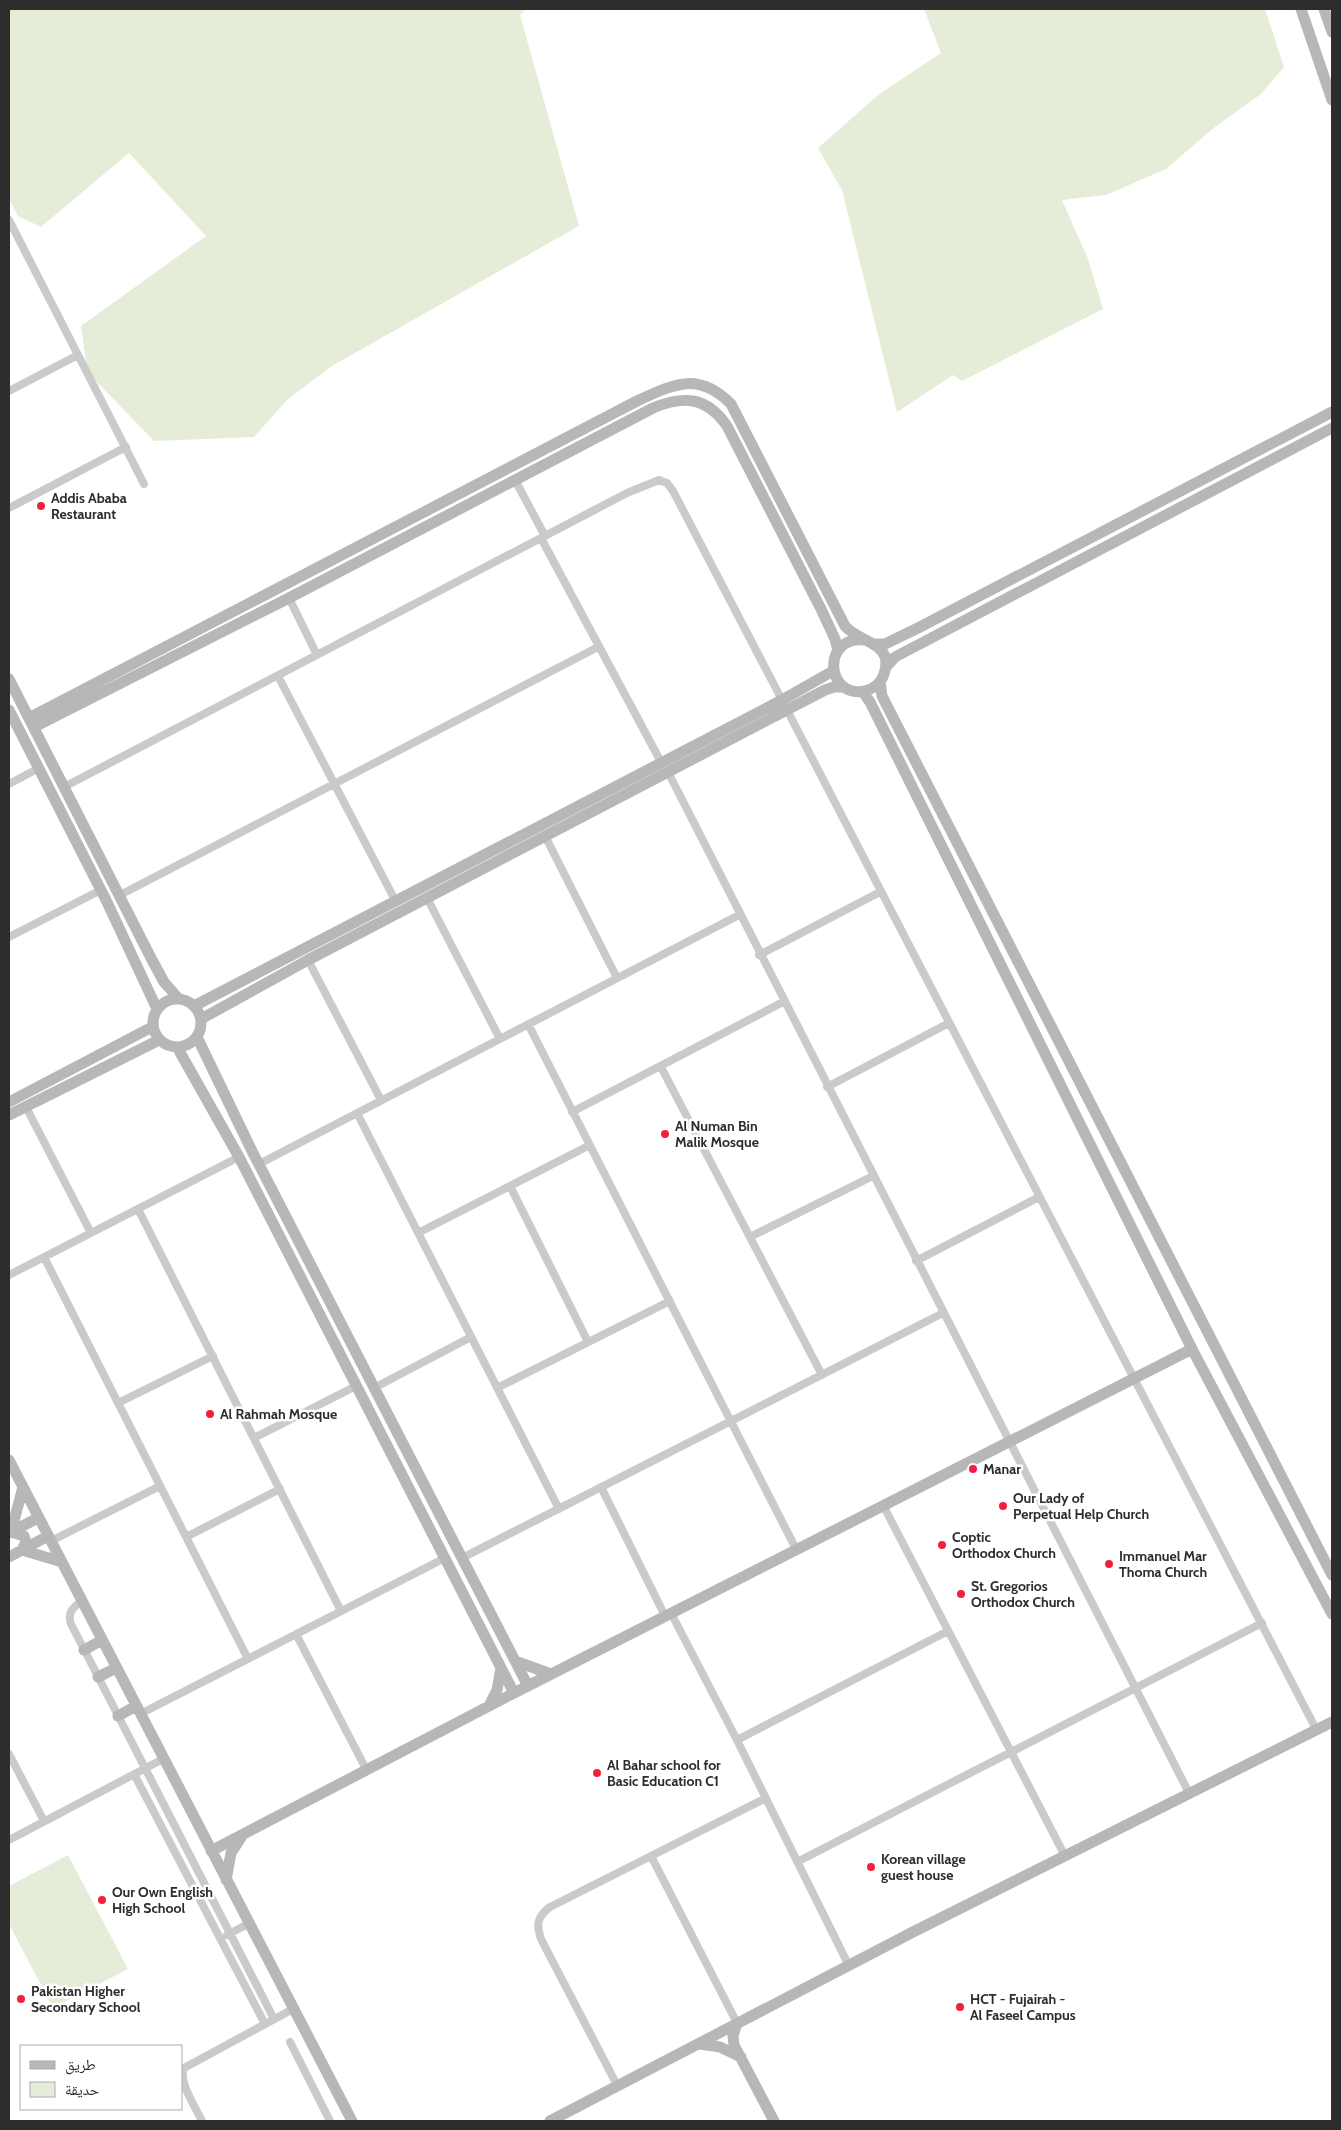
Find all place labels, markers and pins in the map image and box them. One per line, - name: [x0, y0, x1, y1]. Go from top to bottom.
- place label: Addis Ababa Restaurant: [51, 489, 127, 523]
- marker: Addis Ababa Restaurant: [35, 500, 47, 512]
- place label: Al Numan Bin Malik Mosque: [675, 1117, 759, 1151]
- marker: Al Numan Bin Malik Mosque: [659, 1128, 671, 1140]
- place label: Al Rahmah Mosque: [220, 1405, 337, 1423]
- marker: Al Rahmah Mosque: [204, 1408, 216, 1420]
- place label: Manar: [983, 1460, 1021, 1478]
- marker: Manar: [967, 1463, 979, 1475]
- place label: Our Lady of Perpetual Help Church: [1013, 1489, 1149, 1523]
- marker: Our Lady of Perpetual Help Church: [997, 1500, 1009, 1512]
- place label: Coptic Orthodox Church: [952, 1528, 1056, 1562]
- marker: Coptic Orthodox Church: [936, 1539, 948, 1551]
- place label: Immanuel Mar Thoma Church: [1119, 1547, 1207, 1581]
- marker: Immanuel Mar Thoma Church: [1103, 1558, 1115, 1570]
- place label: St. Gregorios Orthodox Church: [971, 1577, 1075, 1611]
- marker: St. Gregorios Orthodox Church: [955, 1588, 967, 1600]
- place label: Al Bahar school for Basic Education C1: [607, 1756, 721, 1790]
- marker: Al Bahar school for Basic Education C1: [591, 1767, 603, 1779]
- place label: Korean village guest house: [881, 1850, 966, 1884]
- marker: Korean village guest house: [865, 1861, 877, 1873]
- place label: Our Own English High School: [112, 1883, 213, 1917]
- marker: Our Own English High School: [96, 1894, 108, 1906]
- place label: Pakistan Higher Secondary School: [31, 1982, 141, 2016]
- place label: HCT - Fujairah - Al Faseel Campus: [970, 1990, 1076, 2024]
- marker: Pakistan Higher Secondary School: [15, 1993, 27, 2005]
- marker: HCT - Fujairah - Al Faseel Campus: [954, 2001, 966, 2013]

